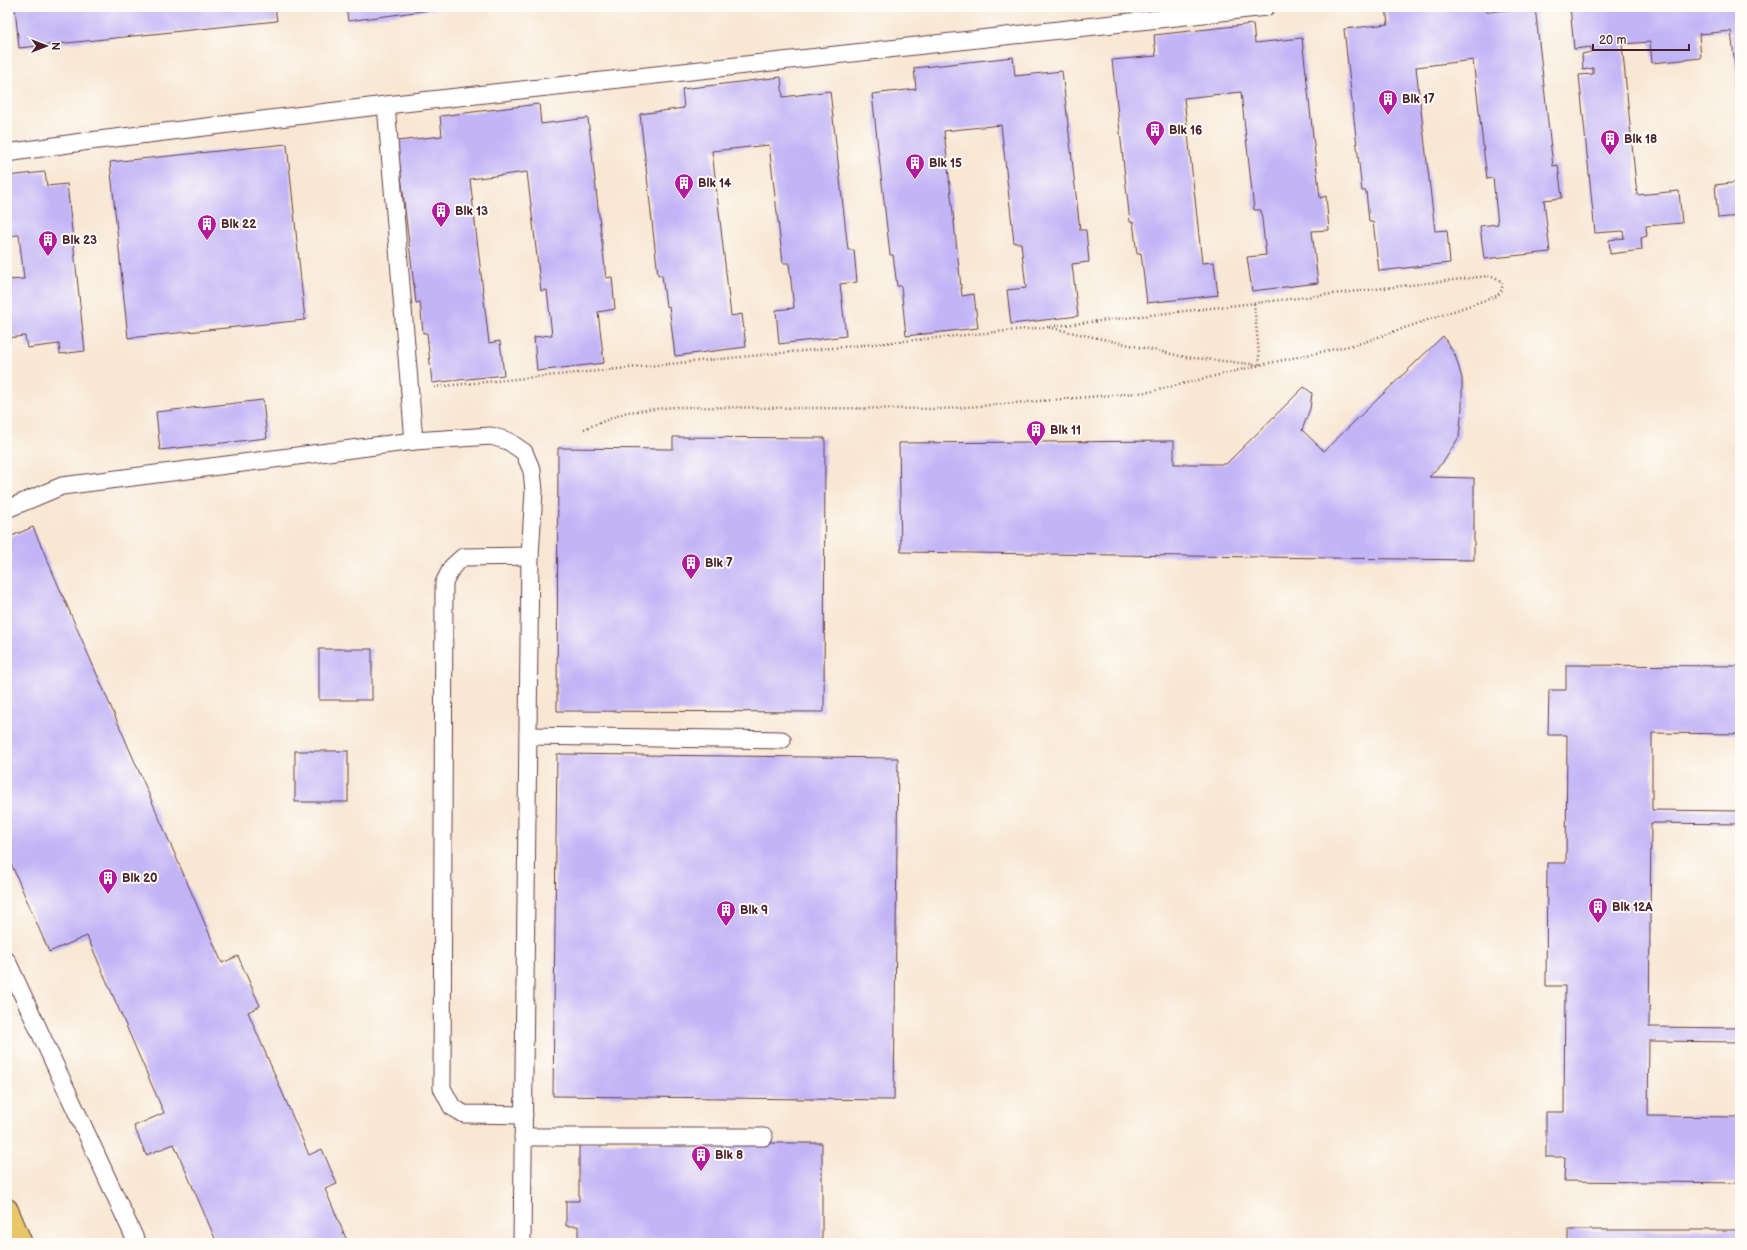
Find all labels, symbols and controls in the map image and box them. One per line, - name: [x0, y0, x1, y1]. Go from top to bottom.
- north arrow: [26, 26, 66, 66]
- scale bar: [1593, 26, 1689, 52]
- text: 20 m: [1599, 33, 1626, 48]
- text: N: [49, 42, 62, 50]
- building icon: Blk 17: [1377, 88, 1399, 116]
- place label: Blk 17: [1402, 92, 1435, 107]
- building icon: Blk 16: [1144, 119, 1166, 147]
- place label: Blk 16: [1169, 123, 1202, 138]
- building icon: Blk 18: [1599, 128, 1621, 156]
- place label: Blk 18: [1624, 132, 1657, 147]
- building icon: Blk 15: [904, 152, 926, 180]
- place label: Blk 15: [929, 156, 962, 171]
- building icon: Blk 14: [673, 172, 695, 200]
- place label: Blk 14: [698, 176, 731, 191]
- building icon: Blk 13: [430, 200, 452, 228]
- place label: Blk 13: [455, 204, 488, 219]
- building icon: Blk 22: [196, 213, 218, 241]
- place label: Blk 22: [221, 217, 257, 232]
- building icon: Blk 23: [37, 229, 59, 257]
- place label: Blk 23: [62, 233, 97, 248]
- building icon: Blk 11: [1025, 419, 1047, 447]
- place label: Blk 11: [1050, 423, 1081, 438]
- building icon: Blk 7: [680, 552, 702, 580]
- place label: Blk 7: [705, 556, 733, 571]
- building icon: Blk 20: [97, 867, 119, 895]
- place label: Blk 20: [122, 871, 157, 886]
- building icon: Blk 12A: [1587, 896, 1609, 924]
- building icon: Blk 9: [715, 899, 737, 927]
- place label: Blk 12A: [1612, 900, 1653, 915]
- place label: Blk 9: [740, 903, 768, 918]
- building icon: Blk 8: [690, 1144, 712, 1172]
- place label: Blk 8: [715, 1148, 743, 1163]

